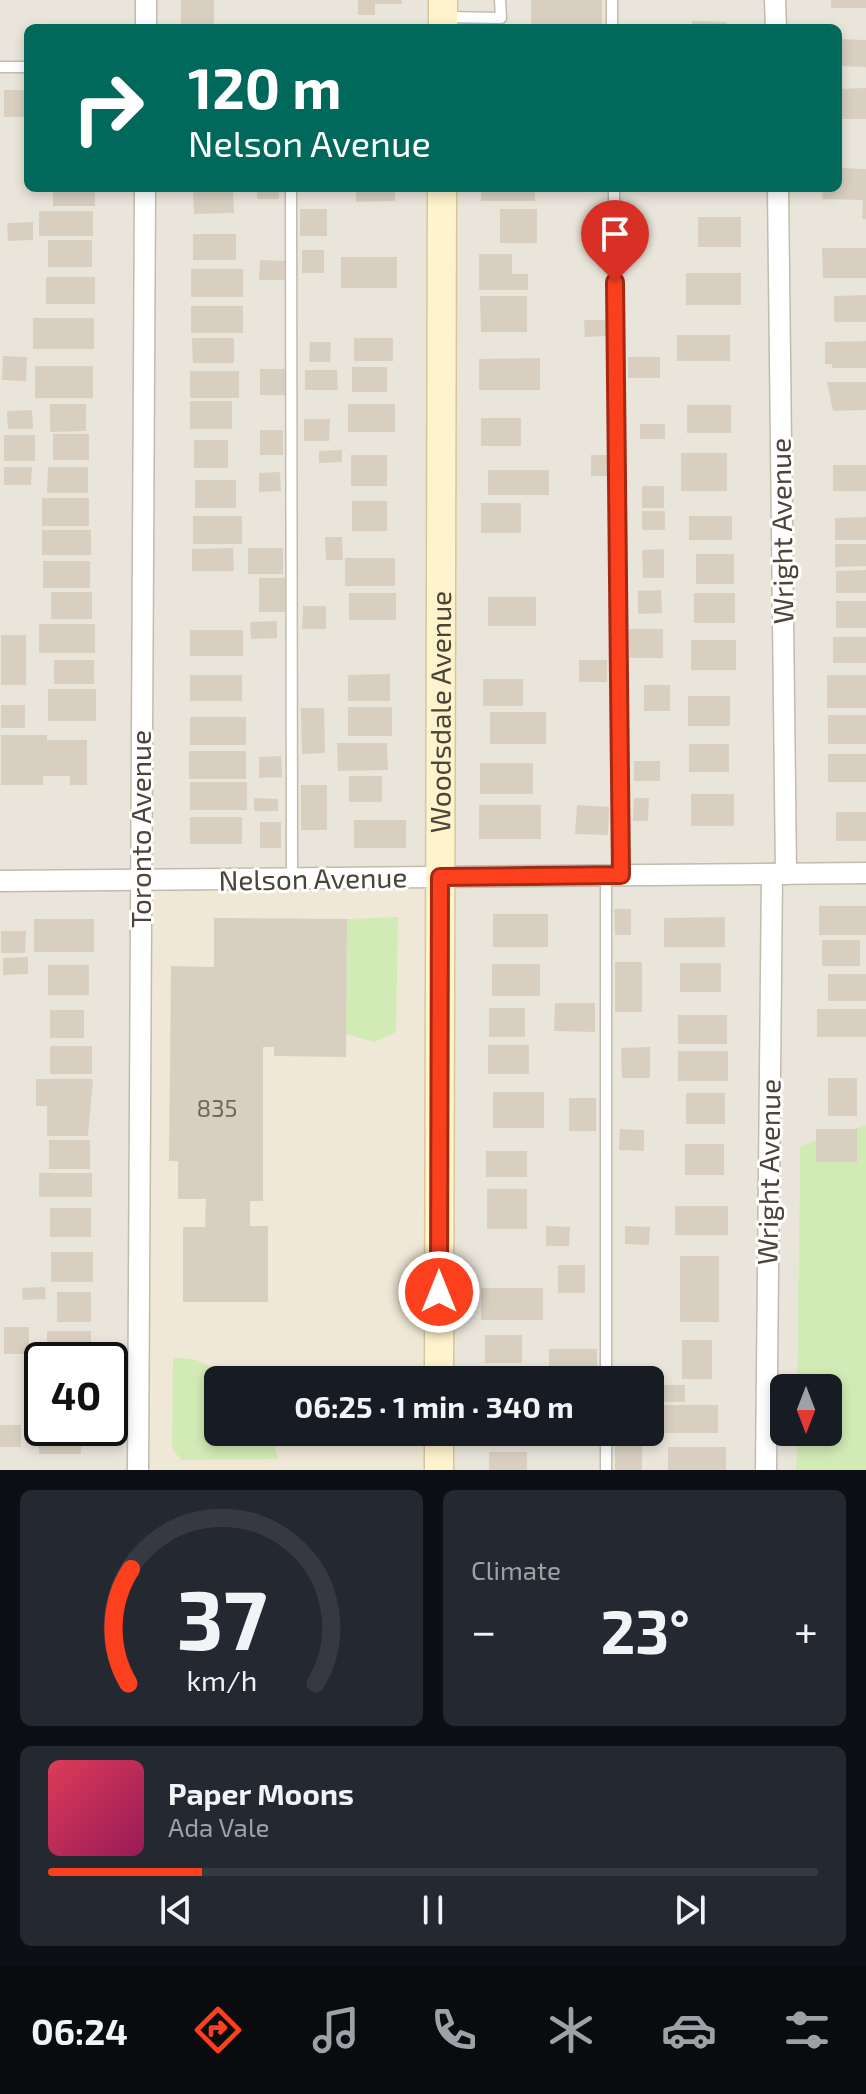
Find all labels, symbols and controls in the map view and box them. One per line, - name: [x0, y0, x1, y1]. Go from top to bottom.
- text: 120 m: [188, 53, 342, 120]
- icon: right: [56, 56, 160, 160]
- text: Nelson Avenue: [188, 121, 431, 164]
- pin: [581, 200, 649, 282]
- icon: arrive: [593, 212, 637, 256]
- street label: Wright Avenue: [762, 438, 800, 624]
- street label: Woodsdale Avenue: [422, 591, 457, 833]
- street label: Toronto Avenue: [123, 730, 157, 928]
- street label: Nelson Avenue: [218, 859, 408, 897]
- street label: Wright Avenue: [749, 1079, 787, 1265]
- house number: 835: [197, 1093, 237, 1122]
- position arrow: [397, 1250, 481, 1334]
- speed limit sign: 40: [24, 1342, 128, 1446]
- north arrow: [770, 1374, 842, 1446]
- map controls: [770, 1374, 842, 1446]
- text: 06:25 · 1 min · 340 m: [294, 1388, 574, 1424]
- text: Climate: [471, 1554, 561, 1585]
- text: 37: [176, 1567, 267, 1667]
- text: 23°: [600, 1594, 690, 1666]
- text: −: [471, 1603, 497, 1656]
- text: +: [794, 1603, 818, 1656]
- text: km/h: [186, 1662, 257, 1697]
- text: Paper Moons: [168, 1775, 354, 1811]
- text: Ada Vale: [168, 1811, 270, 1842]
- icon: previous: [154, 1888, 198, 1932]
- icon: pause: [411, 1888, 455, 1932]
- icon: next: [668, 1888, 712, 1932]
- icon: directions: [190, 2002, 246, 2058]
- icon: music: [308, 2002, 364, 2058]
- icon: phone: [426, 2002, 482, 2058]
- icon: climate: [543, 2002, 599, 2058]
- icon: car: [661, 2002, 717, 2058]
- icon: filters: [779, 2002, 835, 2058]
- text: 06:24: [31, 2009, 128, 2052]

